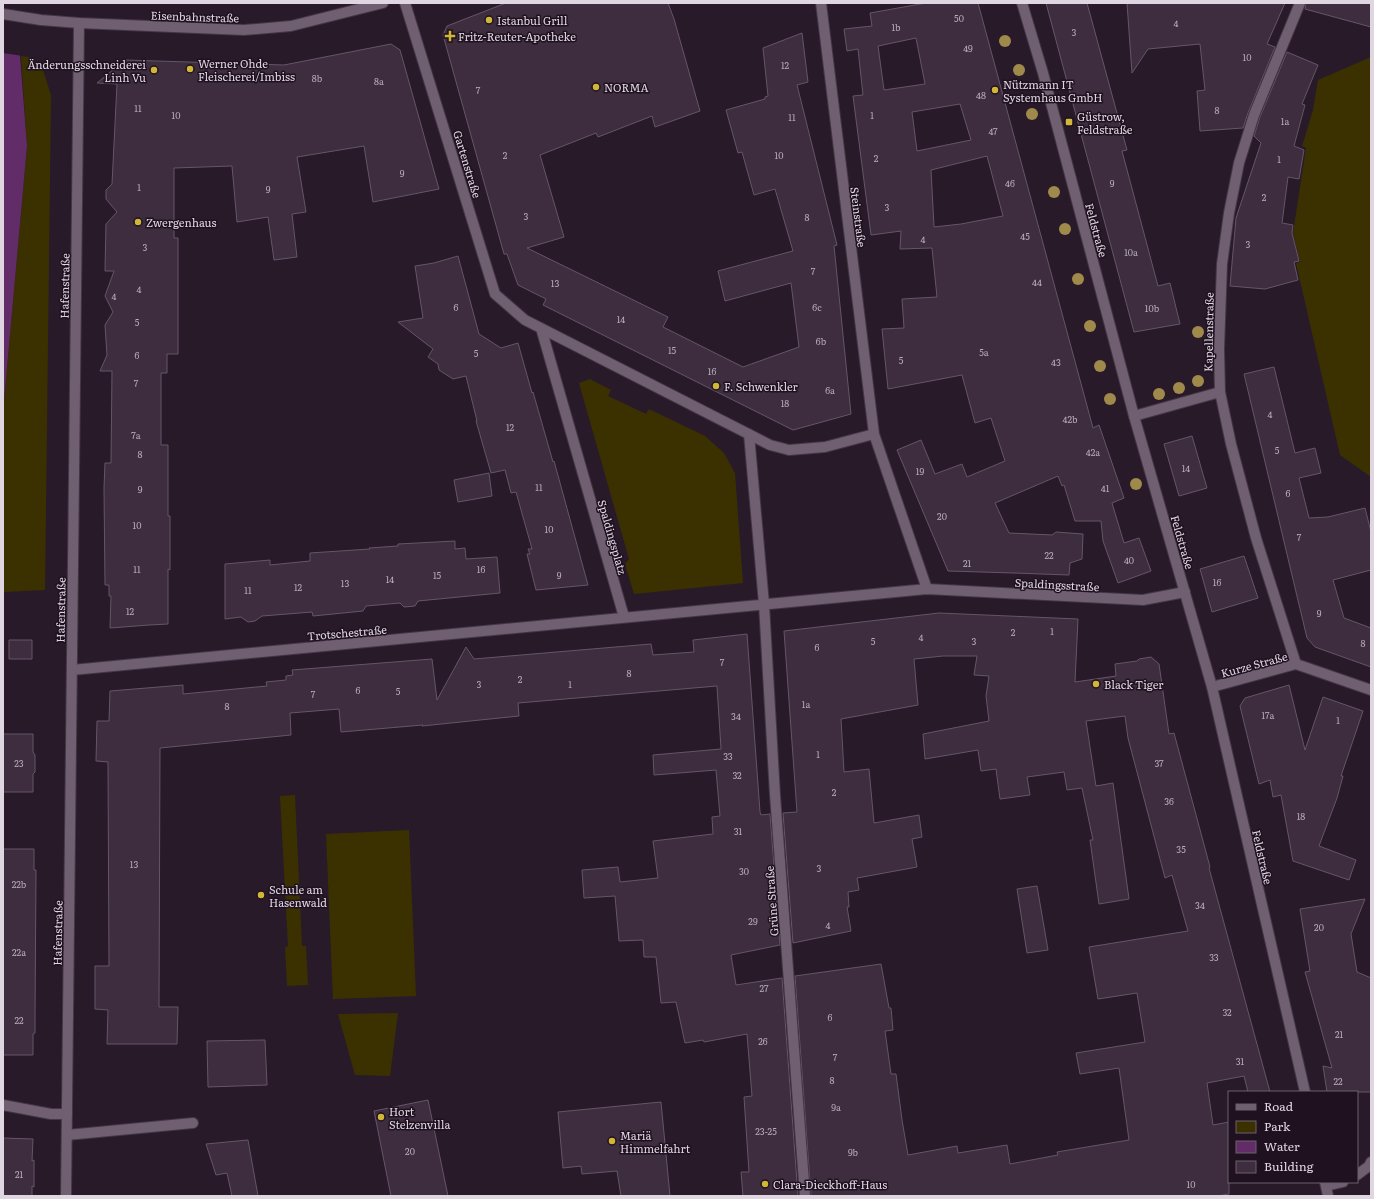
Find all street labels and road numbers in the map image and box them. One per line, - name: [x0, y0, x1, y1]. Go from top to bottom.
- street label: Eisenbahnstraße: [150, 6, 240, 26]
- street label: Gartenstraße: [450, 128, 486, 200]
- street label: Steinstraße: [847, 186, 871, 248]
- street label: Feldstraße: [1082, 201, 1112, 259]
- street label: Hafenstraße: [55, 253, 73, 319]
- street label: Kapellenstraße: [1199, 292, 1217, 372]
- street label: Spaldingsplatz: [595, 498, 631, 577]
- street label: Feldstraße: [1168, 513, 1198, 571]
- street label: Spaldingsstraße: [1014, 574, 1100, 594]
- street label: Hafenstraße: [51, 577, 69, 643]
- street label: Trotschestraße: [306, 621, 388, 643]
- street label: Kurze Straße: [1219, 647, 1289, 681]
- street label: Feldstraße: [1249, 828, 1277, 886]
- street label: Grüne Straße: [761, 865, 781, 937]
- street label: Hafenstraße: [48, 900, 66, 966]

